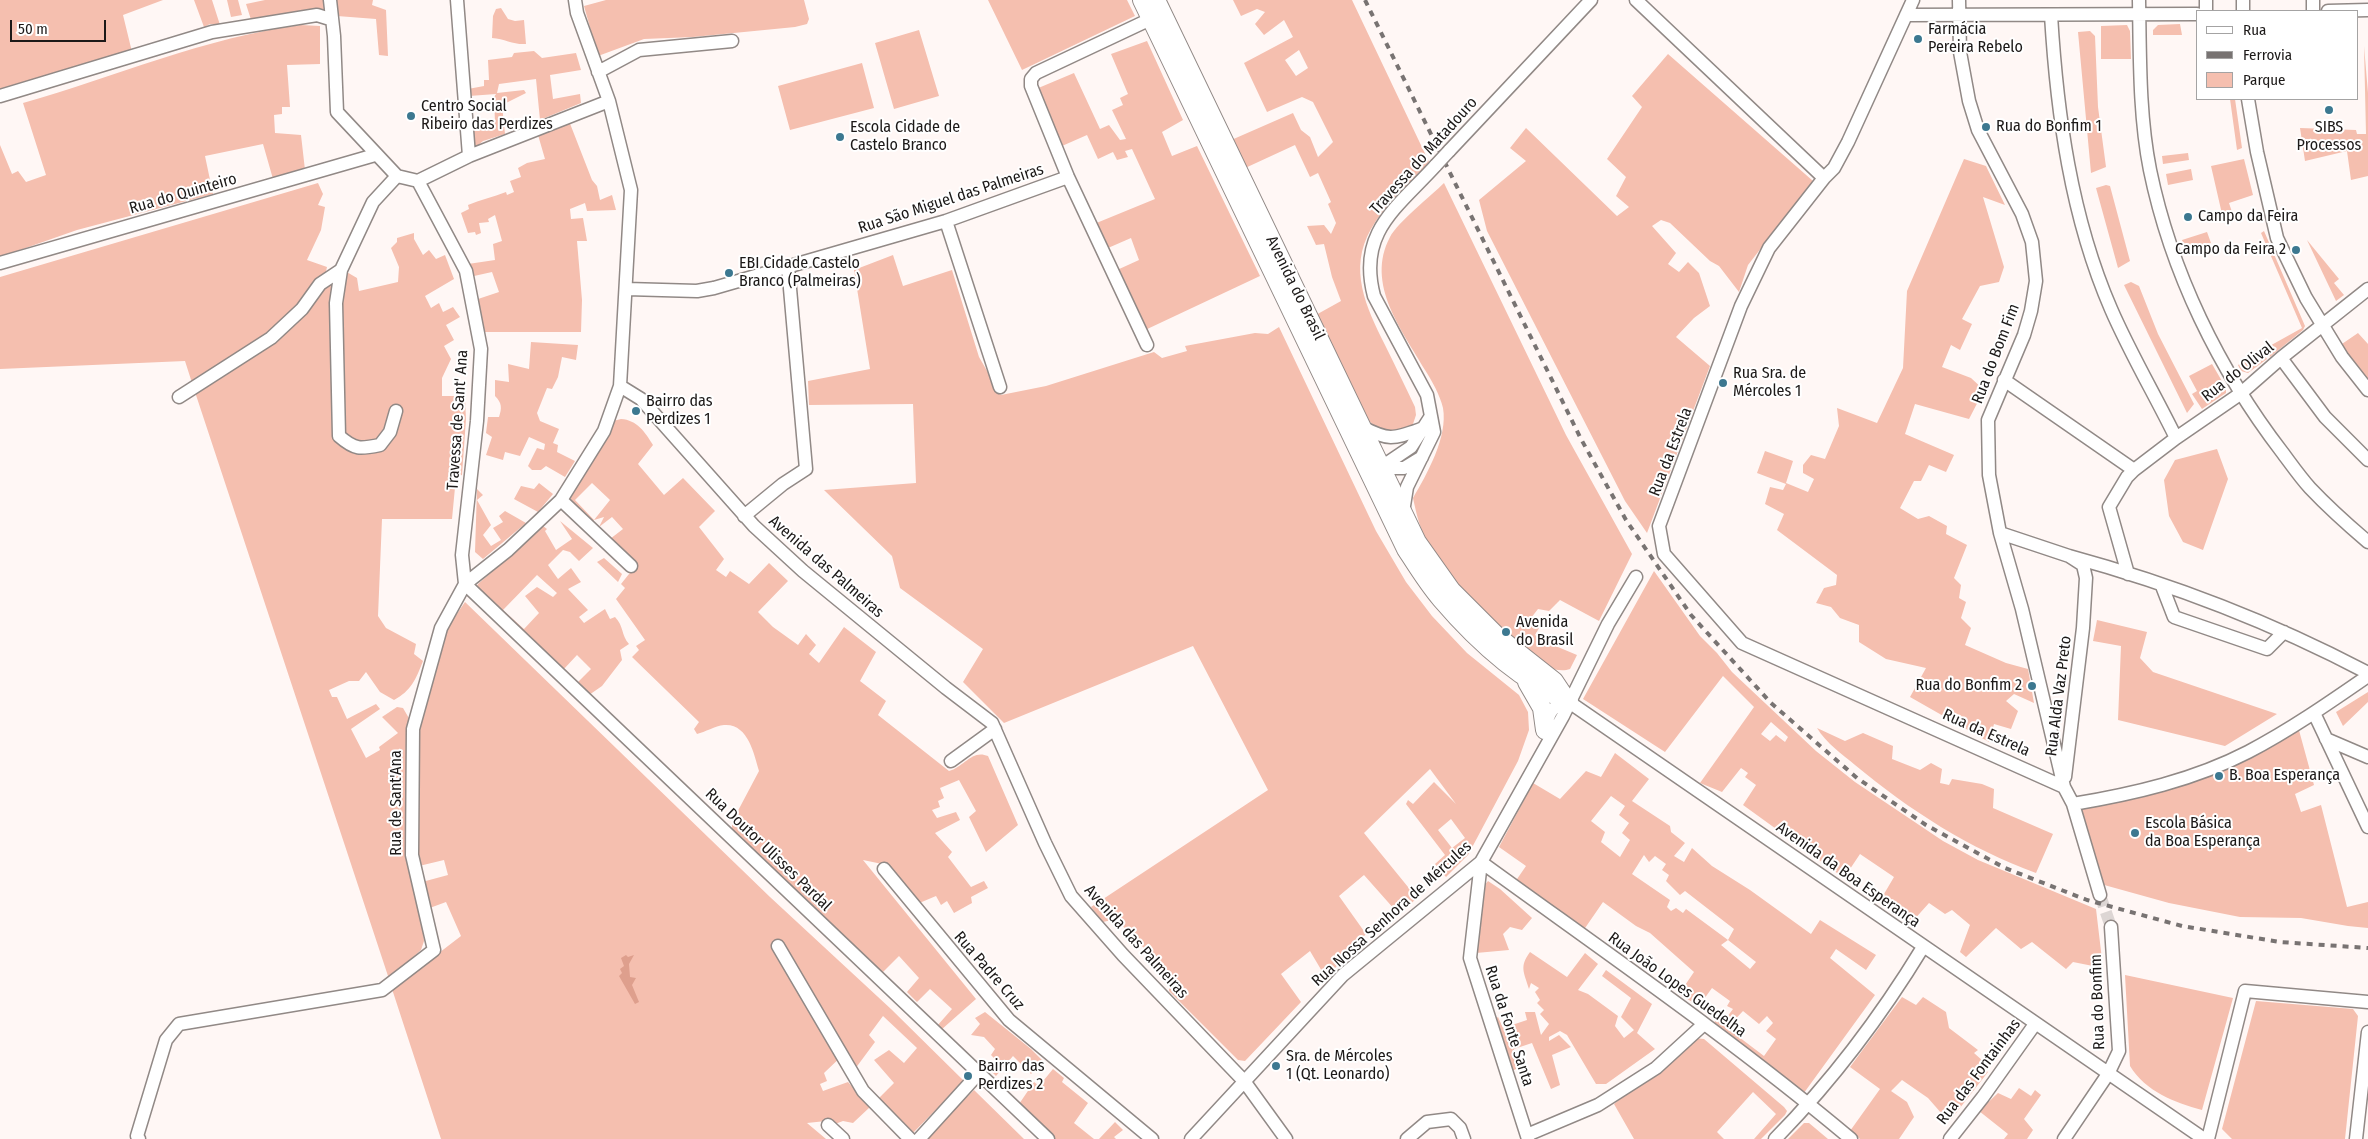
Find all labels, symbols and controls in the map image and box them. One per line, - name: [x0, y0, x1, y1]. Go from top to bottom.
- scale bar: [12, 10, 109, 42]
- legend: [2196, 10, 2358, 100]
- text: 50 m: [18, 20, 48, 38]
- place label: Farmácia Pereira Rebelo: [1928, 20, 2023, 58]
- text: Rua: [2243, 21, 2266, 39]
- marker: Farmácia Pereira Rebelo: [1912, 33, 1924, 45]
- text: Ferrovia: [2243, 46, 2292, 64]
- text: Parque: [2243, 71, 2286, 89]
- street label: Travessa do Matadouro: [1366, 93, 1482, 219]
- place label: Centro Social Ribeiro das Perdizes: [421, 97, 553, 135]
- marker: SIBS Processos: [2323, 104, 2335, 116]
- marker: Centro Social Ribeiro das Perdizes: [405, 110, 417, 122]
- place label: Rua do Bonfim 1: [1996, 117, 2102, 137]
- place label: Escola Cidade de Castelo Branco: [850, 118, 960, 156]
- place label: SIBS Processos: [2297, 118, 2361, 156]
- marker: Rua do Bonfim 1: [1980, 121, 1992, 133]
- marker: Escola Cidade de Castelo Branco: [834, 131, 846, 143]
- street label: Rua São Miguel das Palmeiras: [856, 160, 1046, 238]
- street label: Rua do Quinteiro: [127, 170, 239, 218]
- place label: Campo da Feira: [2198, 207, 2298, 227]
- marker: Campo da Feira: [2182, 211, 2194, 223]
- street label: Avenida do Brasil: [1262, 233, 1328, 343]
- place label: Campo da Feira 2: [2175, 240, 2286, 260]
- marker: Campo da Feira 2: [2290, 244, 2302, 256]
- place label: EBI Cidade Castelo Branco (Palmeiras): [739, 254, 861, 292]
- marker: EBI Cidade Castelo Branco (Palmeiras): [723, 267, 735, 279]
- street label: Rua do Bom Fim: [1968, 301, 2024, 407]
- street label: Rua do Olival: [2198, 338, 2278, 406]
- street label: Travessa de Sant' Ana: [444, 349, 472, 491]
- place label: Rua Sra. de Mércoles 1: [1733, 364, 1806, 402]
- marker: Rua Sra. de Mércoles 1: [1717, 377, 1729, 389]
- place label: Bairro das Perdizes 1: [646, 392, 713, 430]
- marker: Bairro das Perdizes 1: [630, 405, 642, 417]
- street label: Rua da Estrela: [1645, 405, 1697, 499]
- street label: Avenida das Palmeiras: [765, 512, 887, 622]
- place label: Avenida do Brasil: [1516, 613, 1573, 651]
- marker: Avenida do Brasil: [1500, 626, 1512, 638]
- street label: Rua Alda Vaz Preto: [2042, 635, 2076, 757]
- place label: Rua do Bonfim 2: [1915, 676, 2022, 696]
- marker: Rua do Bonfim 2: [2026, 680, 2038, 692]
- street label: Rua da Estrela: [1939, 705, 2033, 761]
- street label: Rua de Sant'Ana: [387, 750, 407, 856]
- place label: B. Boa Esperança: [2229, 766, 2340, 786]
- marker: B. Boa Esperança: [2213, 770, 2225, 782]
- street label: Rua Doutor Ulisses Pardal: [701, 785, 835, 915]
- place label: Escola Básica da Boa Esperança: [2145, 814, 2260, 852]
- street label: Avenida da Boa Esperança: [1772, 818, 1924, 932]
- marker: Escola Básica da Boa Esperança: [2129, 827, 2141, 839]
- street label: Rua Nossa Senhora de Mércules: [1308, 837, 1476, 991]
- street label: Avenida das Palmeiras: [1080, 881, 1192, 1003]
- street label: Rua Padre Cruz: [950, 928, 1028, 1014]
- street label: Rua João Lopes Guedelha: [1604, 928, 1750, 1042]
- street label: Rua do Bonfim: [2087, 954, 2109, 1050]
- street label: Rua da Fonte Santa: [1480, 963, 1538, 1089]
- street label: Rua das Fontainhas: [1933, 1015, 2025, 1129]
- place label: Sra. de Mércoles 1 (Qt. Leonardo): [1286, 1047, 1393, 1085]
- place label: Bairro das Perdizes 2: [978, 1057, 1045, 1095]
- marker: Sra. de Mércoles 1 (Qt. Leonardo): [1270, 1060, 1282, 1072]
- marker: Bairro das Perdizes 2: [962, 1070, 974, 1082]

